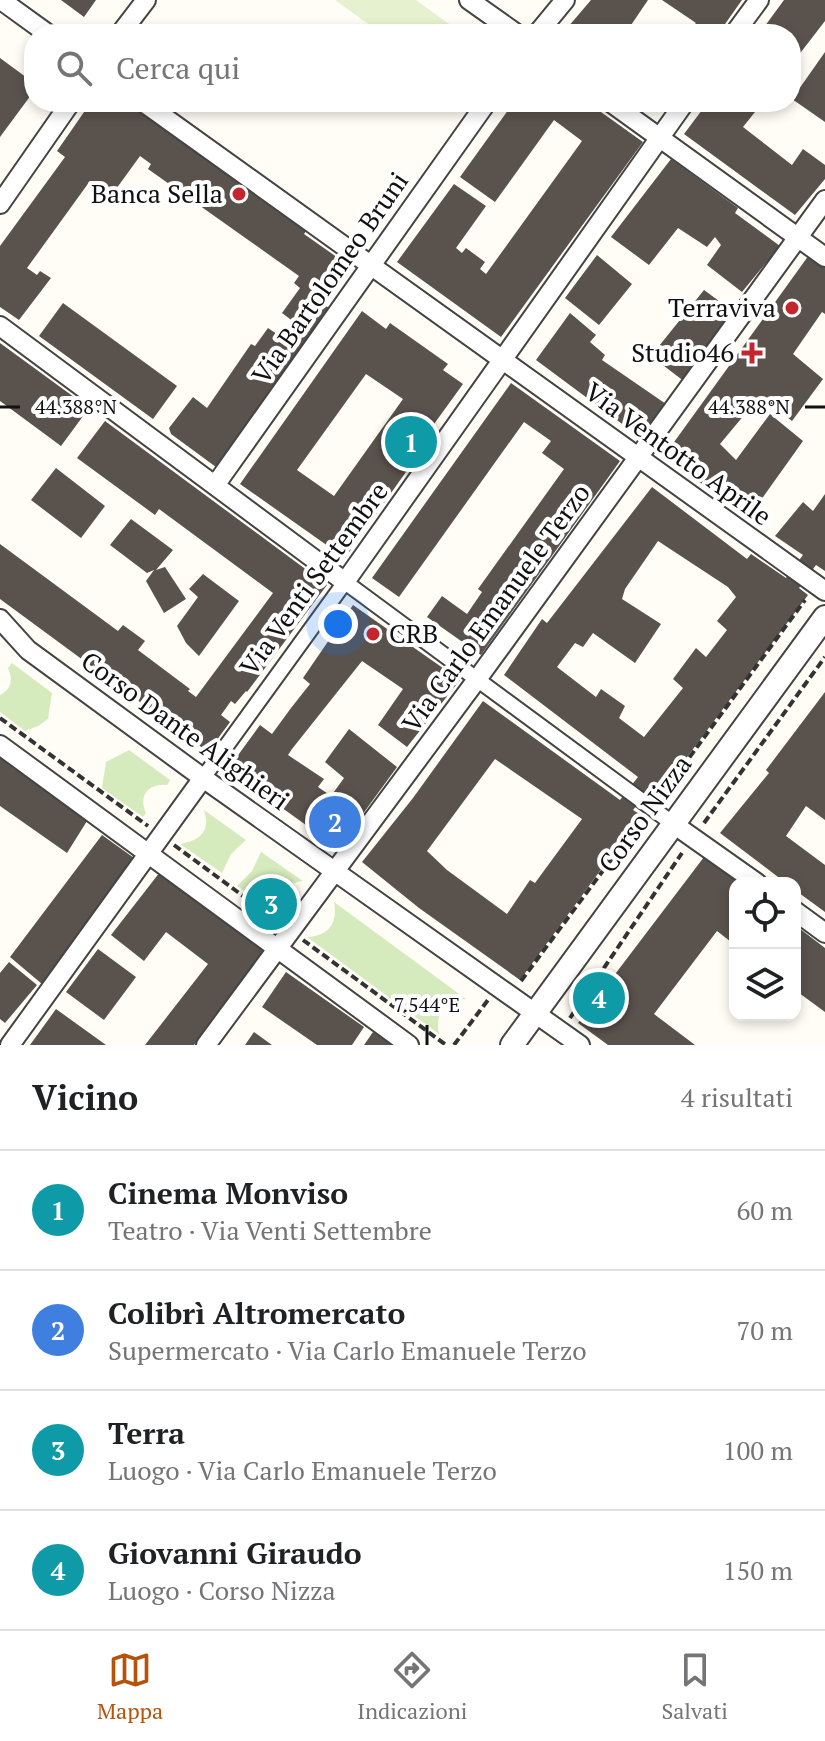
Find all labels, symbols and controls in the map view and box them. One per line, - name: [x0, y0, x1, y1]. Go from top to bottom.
- search box: [24, 24, 801, 112]
- icon: search: [52, 46, 96, 90]
- text: Cerca qui: [116, 48, 240, 88]
- street label: Via Bartolomeo Bruni: [243, 165, 415, 390]
- place label: Banca Sella: [91, 176, 223, 210]
- marker: Banca Sella: [230, 185, 248, 203]
- place label: Terraviva: [668, 290, 776, 324]
- marker: Terraviva: [783, 299, 801, 317]
- place label: Studio46: [631, 335, 734, 369]
- marker: Studio46: [741, 342, 763, 364]
- street label: Via Ventotto Aprile: [579, 374, 779, 532]
- text: 44.388°N: [35, 393, 117, 420]
- text: 44.388°N: [708, 393, 790, 420]
- pin: 1: [385, 412, 437, 472]
- street label: Via Venti Settembre: [232, 475, 395, 682]
- street label: Via Carlo Emanuele Terzo: [394, 476, 597, 738]
- your location: [318, 604, 358, 644]
- place label: CRB: [389, 616, 438, 650]
- marker: CRB: [364, 625, 382, 643]
- street label: Corso Dante Alighieri: [75, 643, 296, 817]
- street label: Corso Nizza: [590, 748, 698, 879]
- pin: 2: [309, 792, 361, 852]
- pin: 3: [245, 874, 297, 934]
- map controls: [729, 877, 801, 1021]
- button: locate: [729, 877, 801, 949]
- button: layers: [729, 949, 801, 1021]
- pin: 4: [573, 968, 625, 1028]
- text: 7.544°E: [394, 991, 460, 1018]
- text: Vicino: [32, 1075, 138, 1120]
- text: 4 risultati: [681, 1080, 793, 1114]
- text: Cinema Monviso: [108, 1173, 348, 1213]
- text: 1: [51, 1193, 65, 1227]
- text: 60 m: [737, 1193, 793, 1227]
- text: Teatro · Via Venti Settembre: [108, 1213, 432, 1247]
- text: Colibrì Altromercato: [108, 1293, 405, 1333]
- text: 2: [51, 1313, 65, 1347]
- text: 70 m: [737, 1313, 793, 1347]
- text: Supermercato · Via Carlo Emanuele Terzo: [108, 1333, 587, 1367]
- text: Terra: [108, 1413, 185, 1453]
- text: 3: [51, 1433, 65, 1467]
- text: 100 m: [723, 1433, 793, 1467]
- text: Luogo · Via Carlo Emanuele Terzo: [108, 1453, 497, 1487]
- text: Giovanni Giraudo: [108, 1533, 362, 1573]
- text: 4: [51, 1553, 65, 1587]
- text: 150 m: [723, 1553, 793, 1587]
- text: Luogo · Corso Nizza: [108, 1573, 336, 1607]
- tab: Mappa: [97, 1648, 163, 1725]
- tab: Indicazioni: [357, 1648, 467, 1725]
- tab: Salvati: [661, 1648, 728, 1725]

